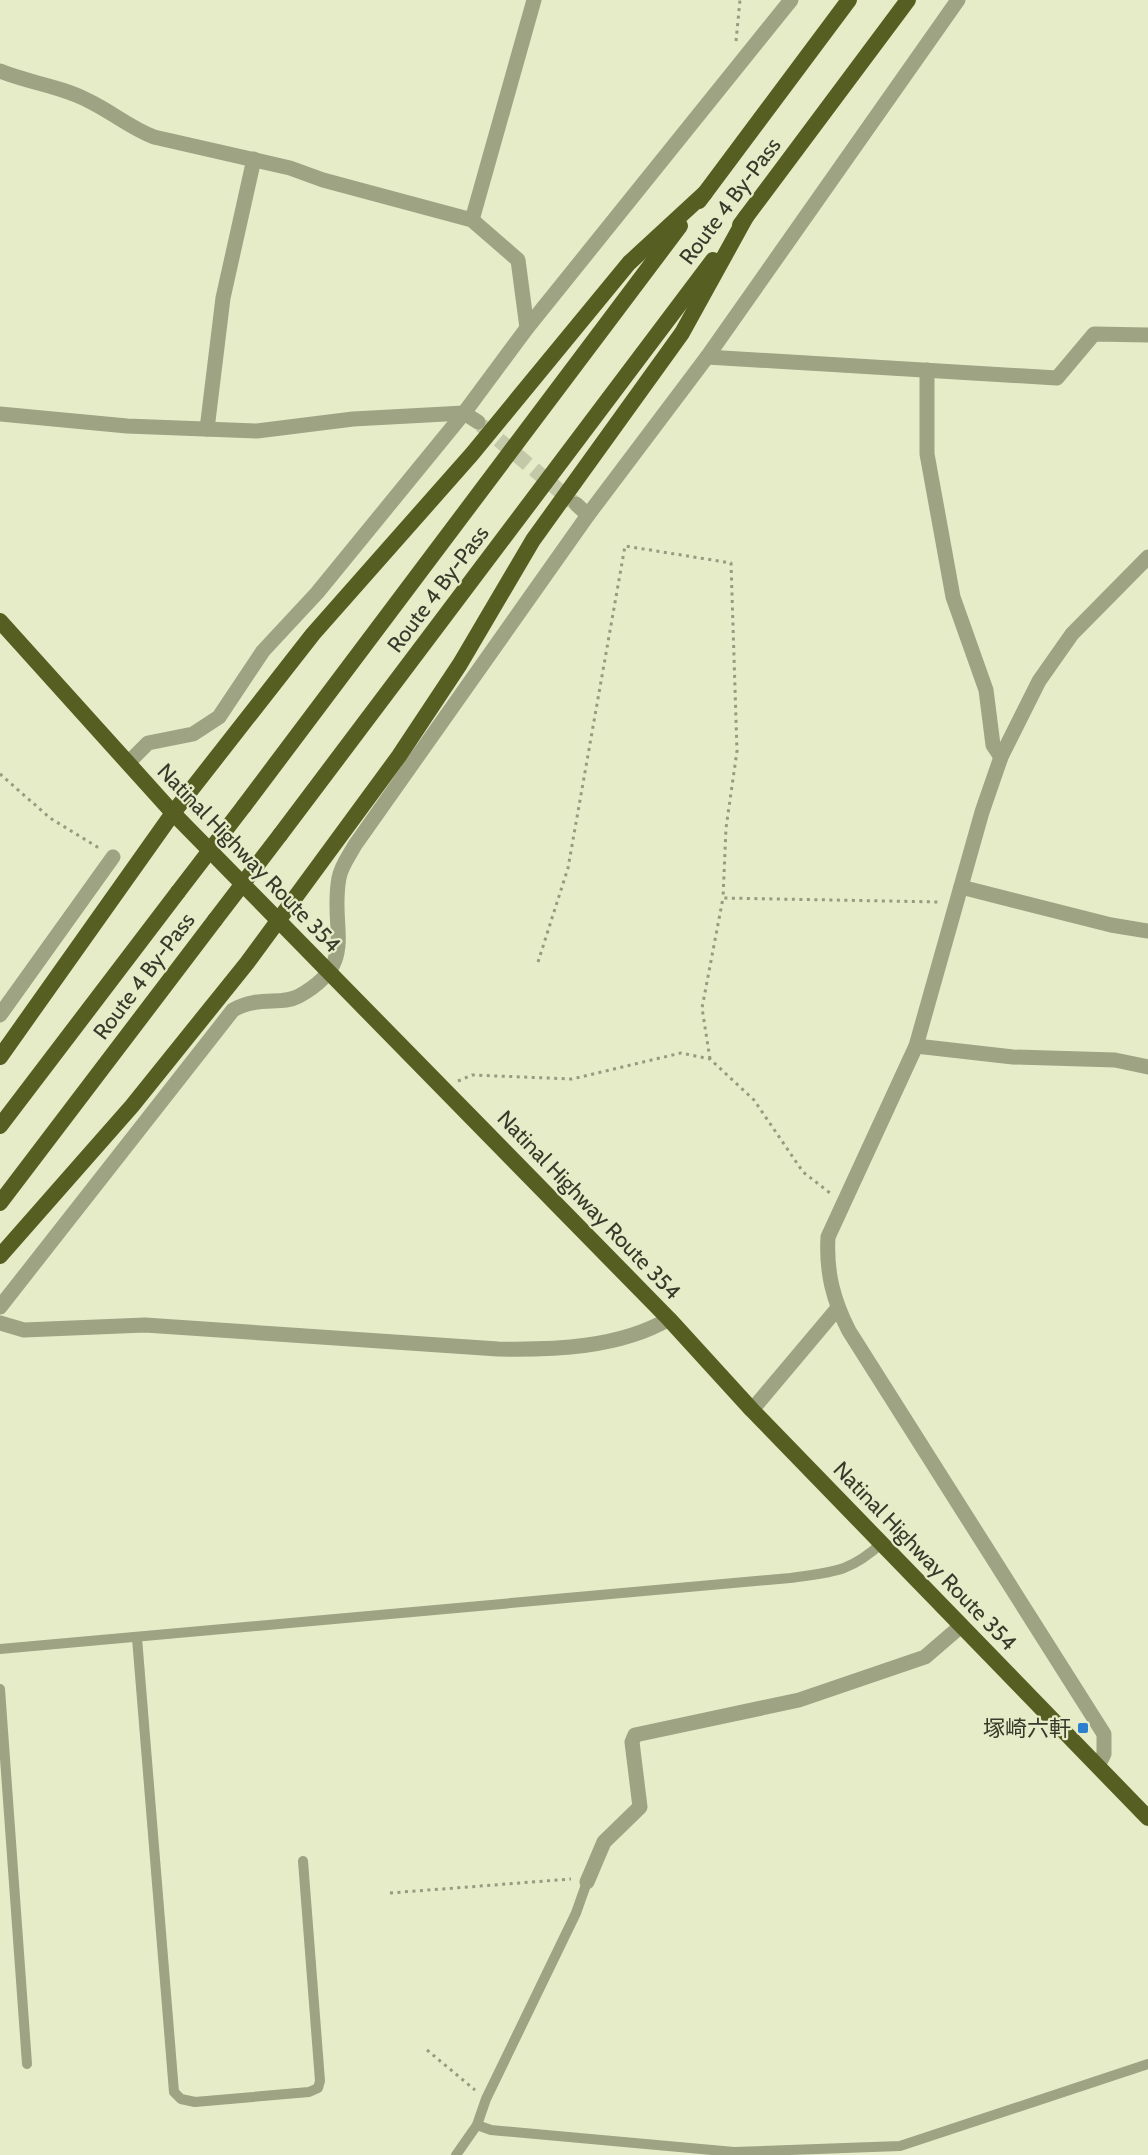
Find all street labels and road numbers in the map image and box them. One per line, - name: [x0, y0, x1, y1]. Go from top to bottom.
- street label: Route 4 By-Pass: [674, 132, 786, 270]
- street label: Route 4 By-Pass: [382, 520, 494, 658]
- street label: Natinal Highway Route 354: [152, 758, 346, 958]
- street label: Route 4 By-Pass: [88, 907, 200, 1045]
- street label: Natinal Highway Route 354: [492, 1105, 686, 1305]
- street label: Natinal Highway Route 354: [828, 1456, 1022, 1656]

